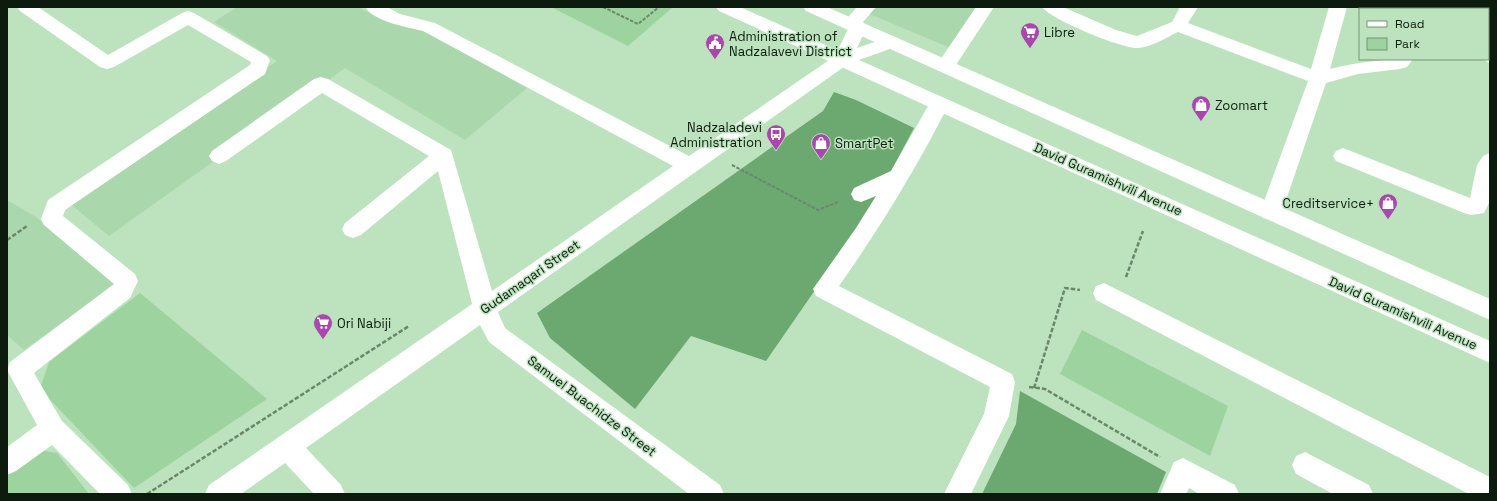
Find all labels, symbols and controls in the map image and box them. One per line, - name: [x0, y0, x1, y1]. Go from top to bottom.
- legend: [1359, 8, 1489, 60]
- text: Road: [1395, 16, 1424, 32]
- supermarket icon: Libre: [1019, 21, 1041, 49]
- place label: Libre: [1044, 24, 1075, 41]
- place label: Administration of Nadzalavevi District: [729, 28, 852, 60]
- public building icon: Administration of Nadzalavevi District: [704, 32, 726, 60]
- text: Park: [1395, 36, 1420, 52]
- shop icon: Zoomart: [1190, 94, 1212, 122]
- place label: Zoomart: [1215, 97, 1268, 114]
- place label: Nadzaladevi Administration: [670, 119, 762, 151]
- bus stop icon: Nadzaladevi Administration: [765, 123, 787, 151]
- shop icon: SmartPet: [810, 132, 832, 160]
- place label: SmartPet: [835, 135, 894, 152]
- street label: David Guramishvili Avenue: [1031, 138, 1185, 220]
- shop icon: Creditservice+: [1377, 192, 1399, 220]
- place label: Creditservice+: [1283, 195, 1374, 212]
- street label: Gudamaqari Street: [477, 236, 583, 318]
- street label: David Guramishvili Avenue: [1326, 272, 1480, 354]
- supermarket icon: Ori Nabiji: [312, 312, 334, 340]
- place label: Ori Nabiji: [337, 315, 391, 332]
- street label: Samuel Buachidze Street: [524, 352, 660, 460]

